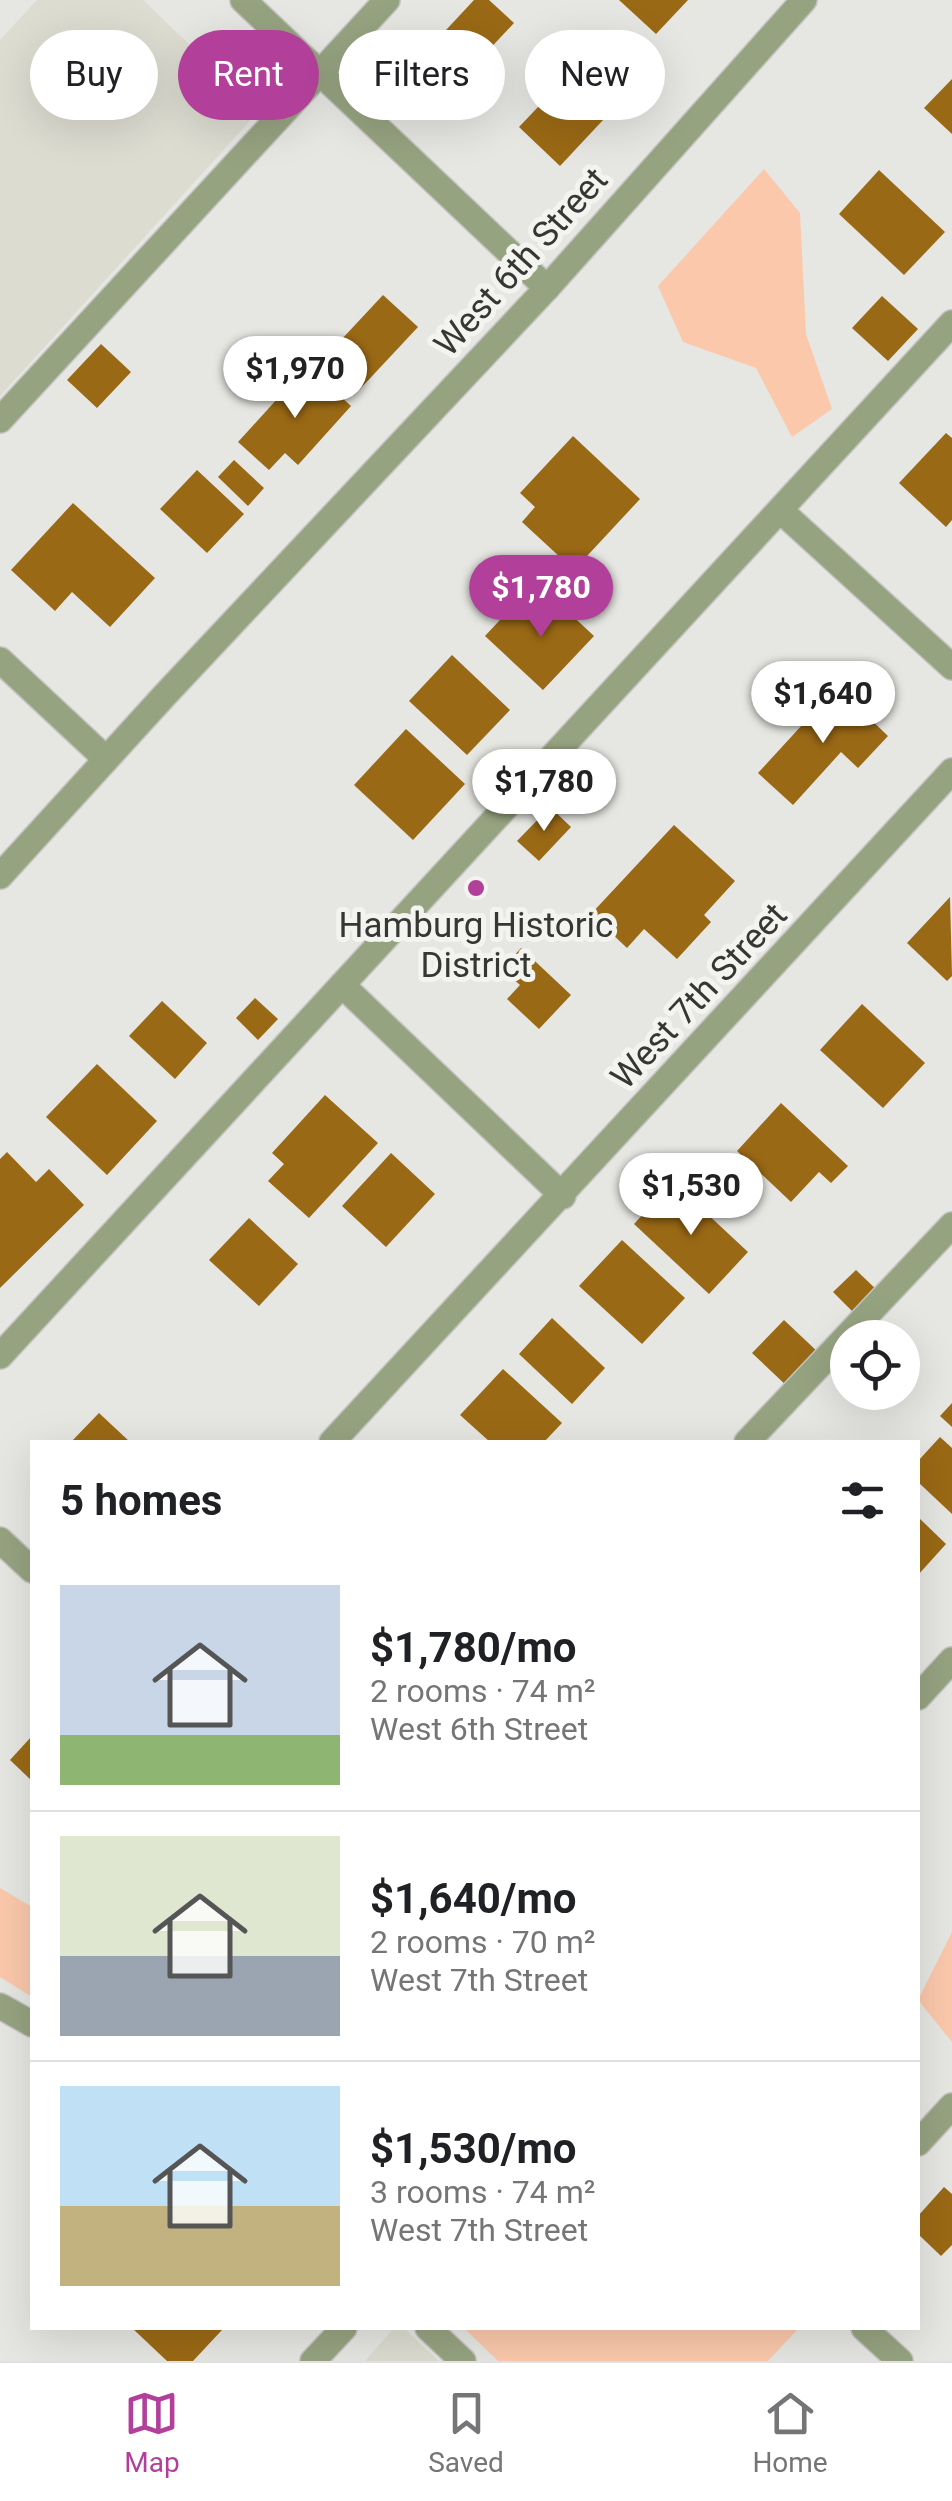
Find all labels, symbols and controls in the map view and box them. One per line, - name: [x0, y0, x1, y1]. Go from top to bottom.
- chip: Buy: [30, 30, 158, 120]
- chip: Rent: [178, 30, 319, 120]
- chip: Filters: [339, 30, 505, 120]
- chip: New: [525, 30, 665, 120]
- street label: West 6th Street: [426, 160, 616, 364]
- pin: $1,970: [214, 336, 376, 421]
- text: $1,970: [245, 349, 345, 387]
- pin: $1,780: [460, 555, 622, 640]
- text: $1,780: [491, 568, 591, 606]
- pin: $1,640: [742, 661, 904, 746]
- text: $1,640: [773, 674, 873, 712]
- pin: $1,780: [463, 749, 625, 834]
- text: $1,780: [494, 762, 594, 800]
- marker: Hamburg Historic District: [465, 877, 487, 899]
- street label: West 7th Street: [603, 895, 795, 1097]
- place label: Hamburg Historic District: [339, 905, 613, 986]
- pin: $1,530: [610, 1153, 772, 1238]
- text: $1,530: [641, 1166, 741, 1204]
- map controls: [830, 1320, 920, 1410]
- button: locate: [830, 1320, 920, 1410]
- icon: filters: [835, 1473, 890, 1528]
- text: 5 homes: [60, 1476, 222, 1525]
- text: $1,780/mo: [370, 1623, 577, 1672]
- icon: home: [140, 1625, 260, 1745]
- text: 2 rooms · 74 m²: [370, 1672, 595, 1710]
- text: West 6th Street: [370, 1710, 588, 1748]
- text: $1,640/mo: [370, 1874, 577, 1923]
- icon: home: [140, 1876, 260, 1996]
- text: 2 rooms · 70 m²: [370, 1923, 595, 1961]
- text: West 7th Street: [370, 1961, 588, 1999]
- text: $1,530/mo: [370, 2124, 577, 2173]
- icon: home: [140, 2126, 260, 2246]
- text: 3 rooms · 74 m²: [370, 2173, 595, 2211]
- text: West 7th Street: [370, 2211, 588, 2249]
- tab: Map: [124, 2386, 180, 2479]
- tab: Saved: [428, 2386, 504, 2479]
- tab: Home: [752, 2386, 828, 2479]

